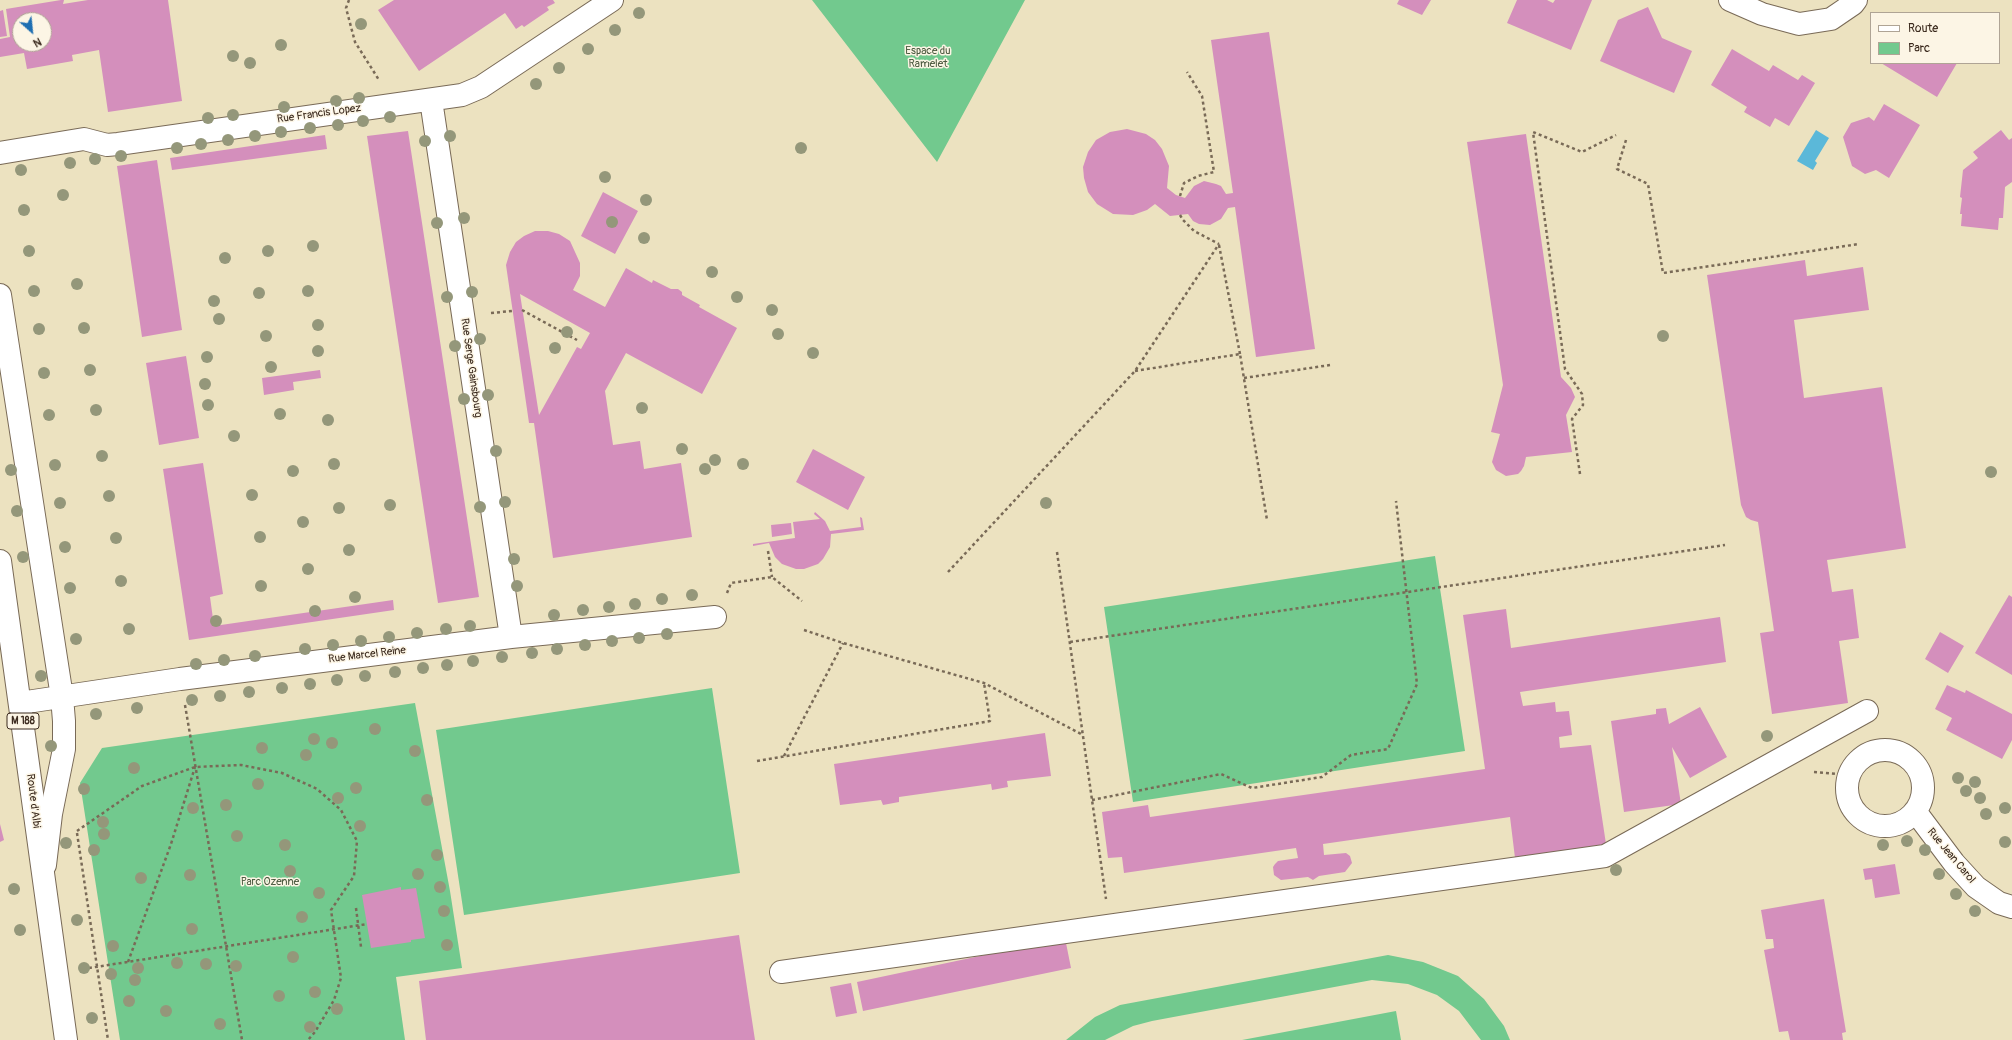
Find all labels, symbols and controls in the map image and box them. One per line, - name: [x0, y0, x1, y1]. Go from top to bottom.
- north arrow: [12, 12, 52, 52]
- legend: [1870, 12, 2000, 64]
- text: Route: [1908, 21, 1938, 36]
- text: N: [31, 35, 43, 50]
- text: Parc: [1908, 41, 1930, 56]
- park label: Espace du Ramelet: [905, 44, 951, 70]
- street label: Rue Francis Lopez: [276, 102, 362, 126]
- street label: Rue Serge Gainsbourg: [457, 317, 485, 419]
- street label: Rue Marcel Reine: [327, 644, 407, 666]
- road number: M 188: [7, 713, 39, 729]
- street label: Route d'Albi: [23, 773, 43, 829]
- street label: Rue Jean Carol: [1924, 826, 1978, 886]
- park label: Parc Ozenne: [241, 875, 299, 889]

